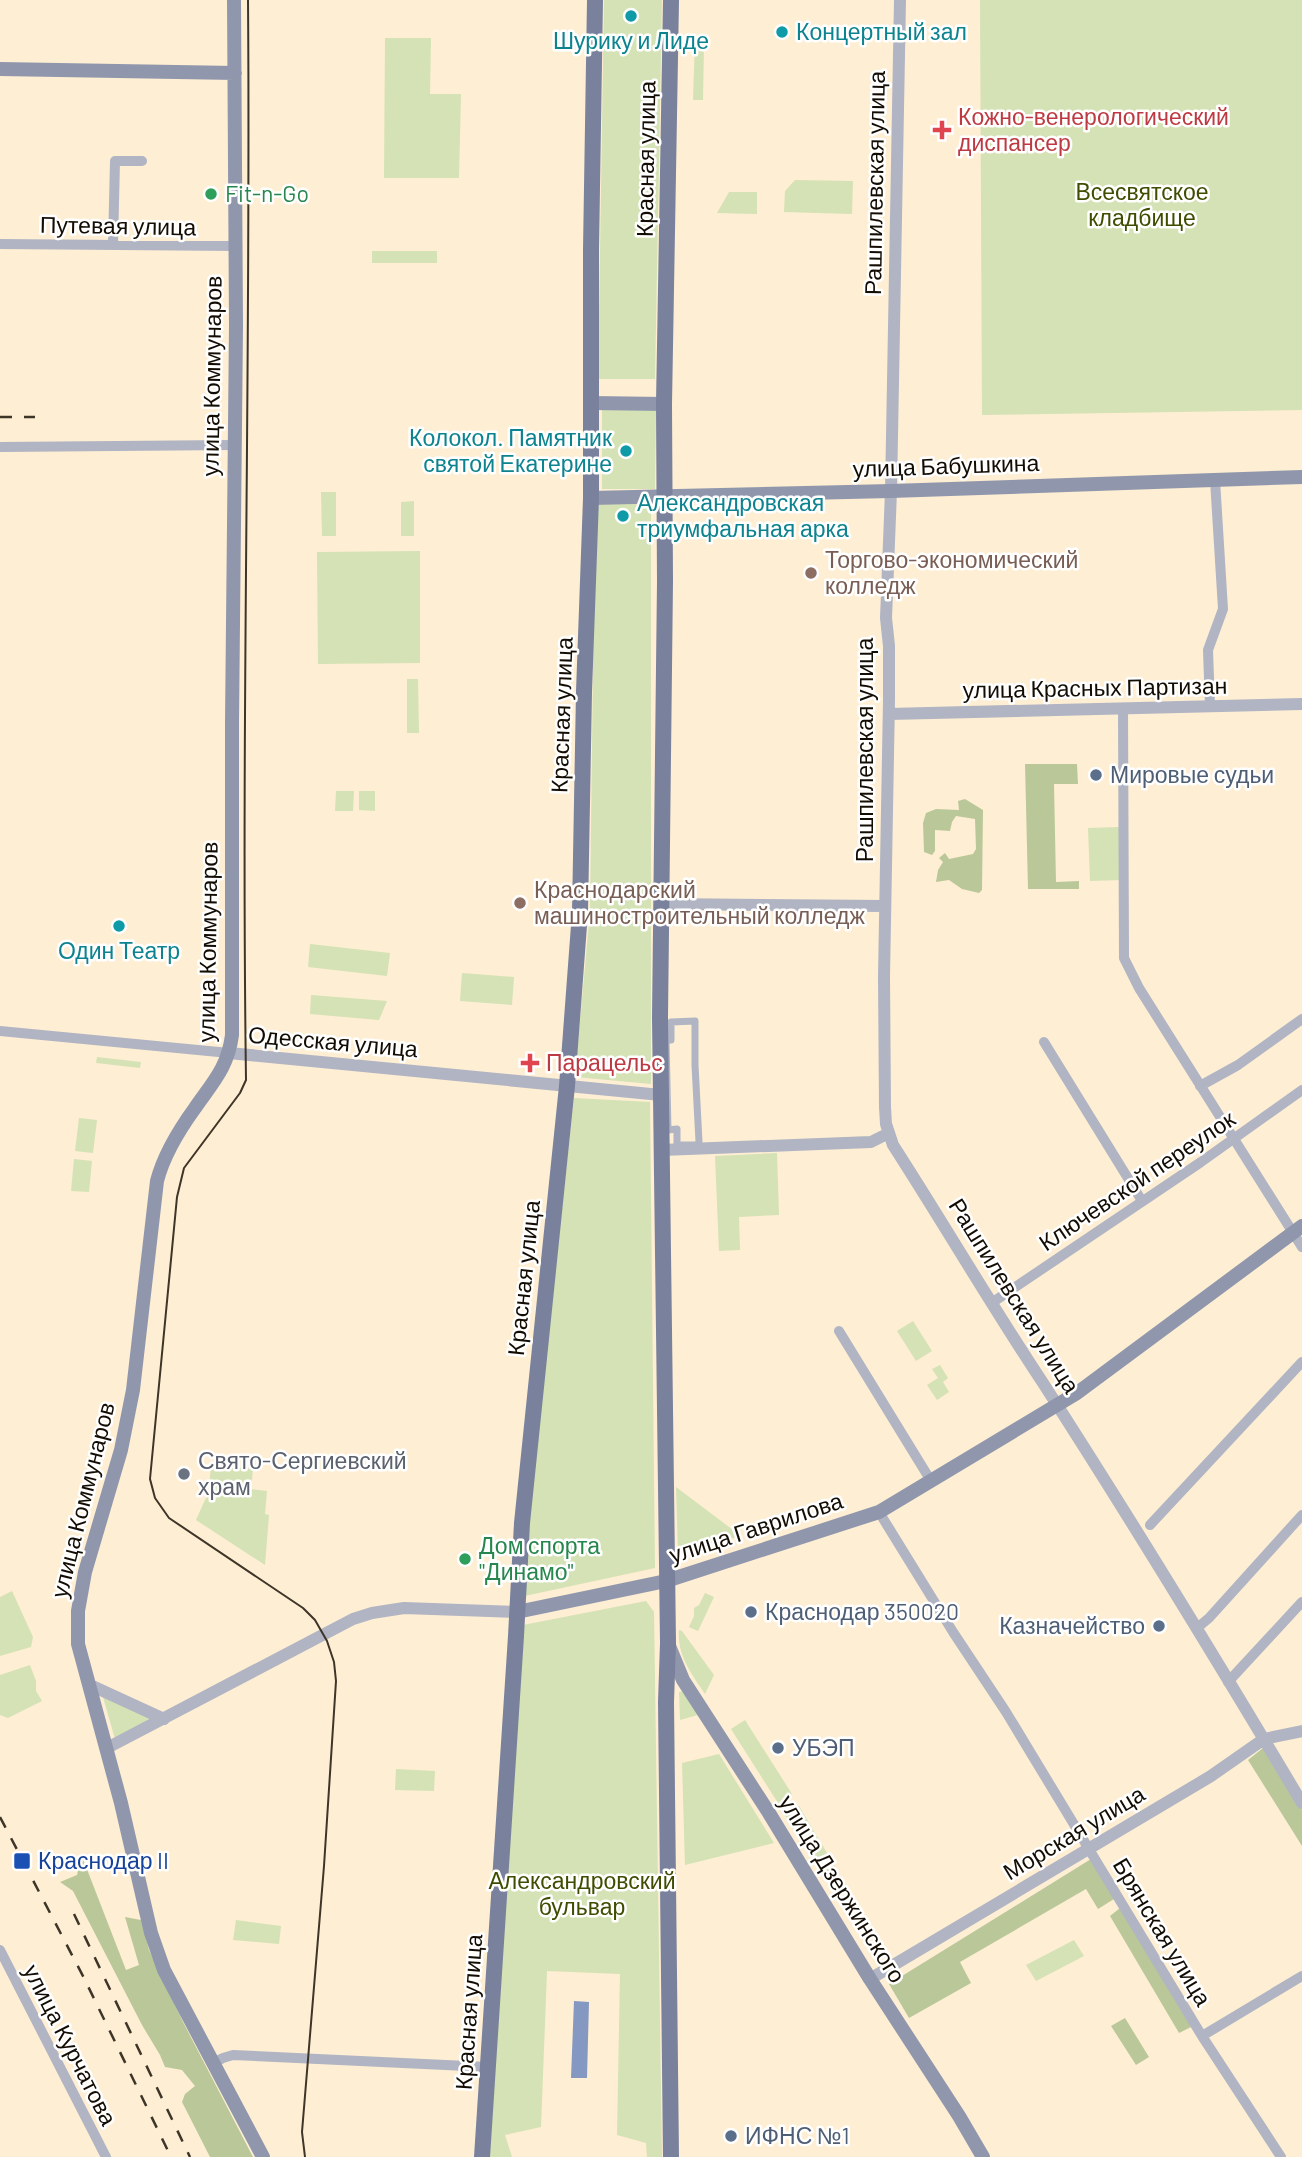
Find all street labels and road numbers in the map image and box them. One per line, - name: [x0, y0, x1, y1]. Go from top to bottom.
- street label: Рашпилевская улица: [858, 70, 890, 295]
- street label: Красная улица: [630, 80, 660, 237]
- street label: Путевая улица: [40, 210, 197, 240]
- street label: улица Коммунаров: [195, 275, 227, 477]
- street label: улица Бабушкина: [852, 448, 1040, 482]
- street label: Красная улица: [544, 636, 578, 794]
- street label: Рашпилевская улица: [850, 638, 878, 862]
- street label: улица Красных Партизан: [962, 671, 1228, 703]
- street label: улица Коммунаров: [191, 841, 223, 1043]
- street label: Одесская улица: [247, 1020, 419, 1062]
- street label: Ключевской переулок: [1033, 1104, 1241, 1256]
- street label: Рашпилевская улица: [944, 1193, 1086, 1398]
- street label: Красная улица: [501, 1199, 545, 1357]
- street label: улица Коммунаров: [44, 1399, 120, 1601]
- street label: улица Гаврилова: [665, 1486, 846, 1568]
- street label: Морская улица: [998, 1779, 1150, 1885]
- street label: улица Дзержинского: [774, 1789, 912, 1988]
- street label: Брянская улица: [1108, 1852, 1218, 2011]
- street label: Красная улица: [449, 1933, 487, 2091]
- street label: улица Курчатова: [18, 1959, 124, 2130]

